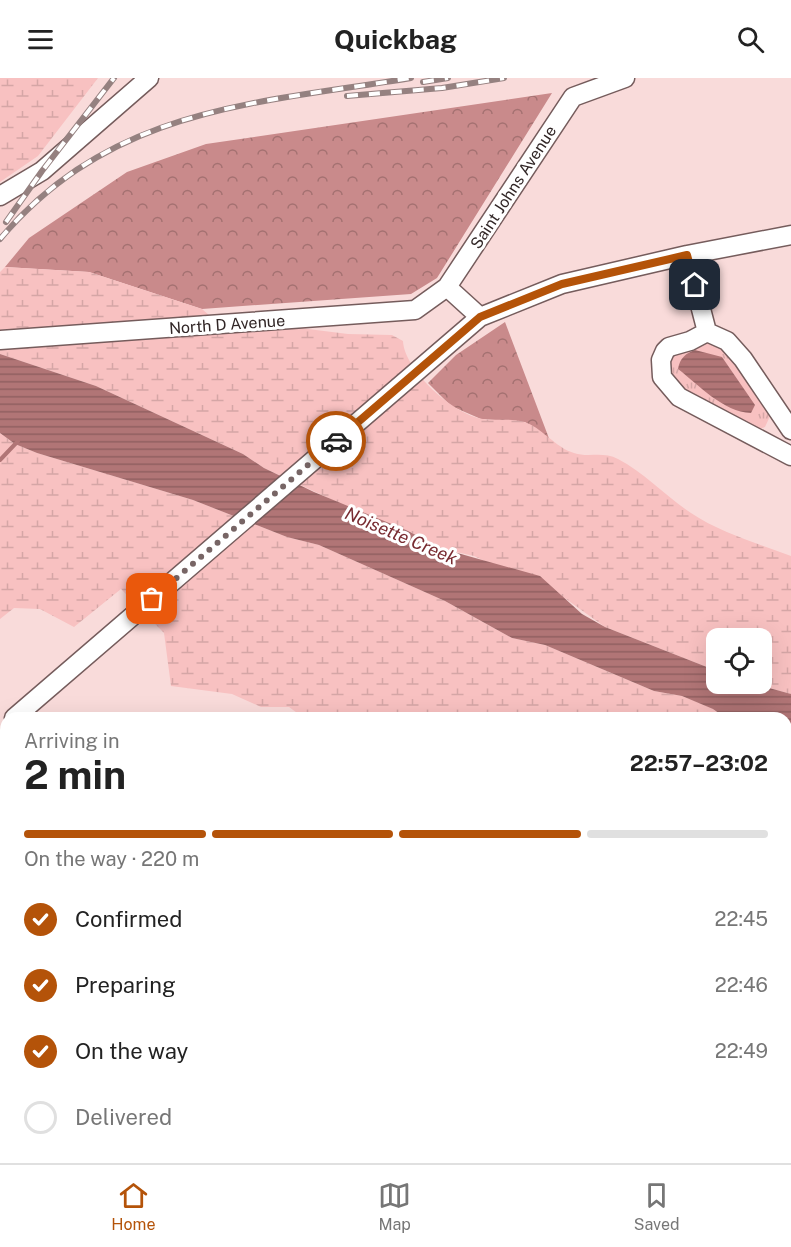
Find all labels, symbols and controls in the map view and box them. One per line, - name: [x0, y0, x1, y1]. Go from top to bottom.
- icon: menu: [24, 23, 57, 56]
- text: Quickbag: [334, 23, 457, 55]
- icon: search: [734, 23, 767, 56]
- street label: Saint Johns Avenue: [466, 122, 560, 252]
- pin: [669, 259, 720, 310]
- icon: home: [678, 268, 711, 301]
- street label: North D Avenue: [168, 311, 286, 338]
- courier: [306, 411, 366, 471]
- icon: car: [320, 425, 353, 458]
- water label: Noisette Creek: [342, 502, 461, 569]
- pin: [126, 573, 177, 624]
- icon: bag: [135, 582, 168, 615]
- map controls: [706, 628, 772, 694]
- button: locate: [706, 628, 772, 694]
- text: Arriving in: [24, 729, 119, 753]
- text: 22:57–23:02: [630, 750, 768, 776]
- text: 2 min: [24, 752, 126, 798]
- text: On the way · 220 m: [24, 847, 199, 871]
- icon: check: [24, 903, 57, 936]
- text: Confirmed: [75, 906, 182, 932]
- text: 22:45: [715, 907, 768, 931]
- icon: check: [24, 969, 57, 1002]
- text: Preparing: [75, 972, 176, 998]
- text: 22:46: [715, 973, 768, 997]
- icon: check: [24, 1035, 57, 1068]
- text: On the way: [75, 1038, 188, 1064]
- text: 22:49: [715, 1039, 768, 1063]
- text: Delivered: [75, 1104, 172, 1130]
- tab: Home: [111, 1179, 155, 1234]
- tab: Map: [378, 1179, 411, 1234]
- tab: Saved: [634, 1179, 680, 1234]

